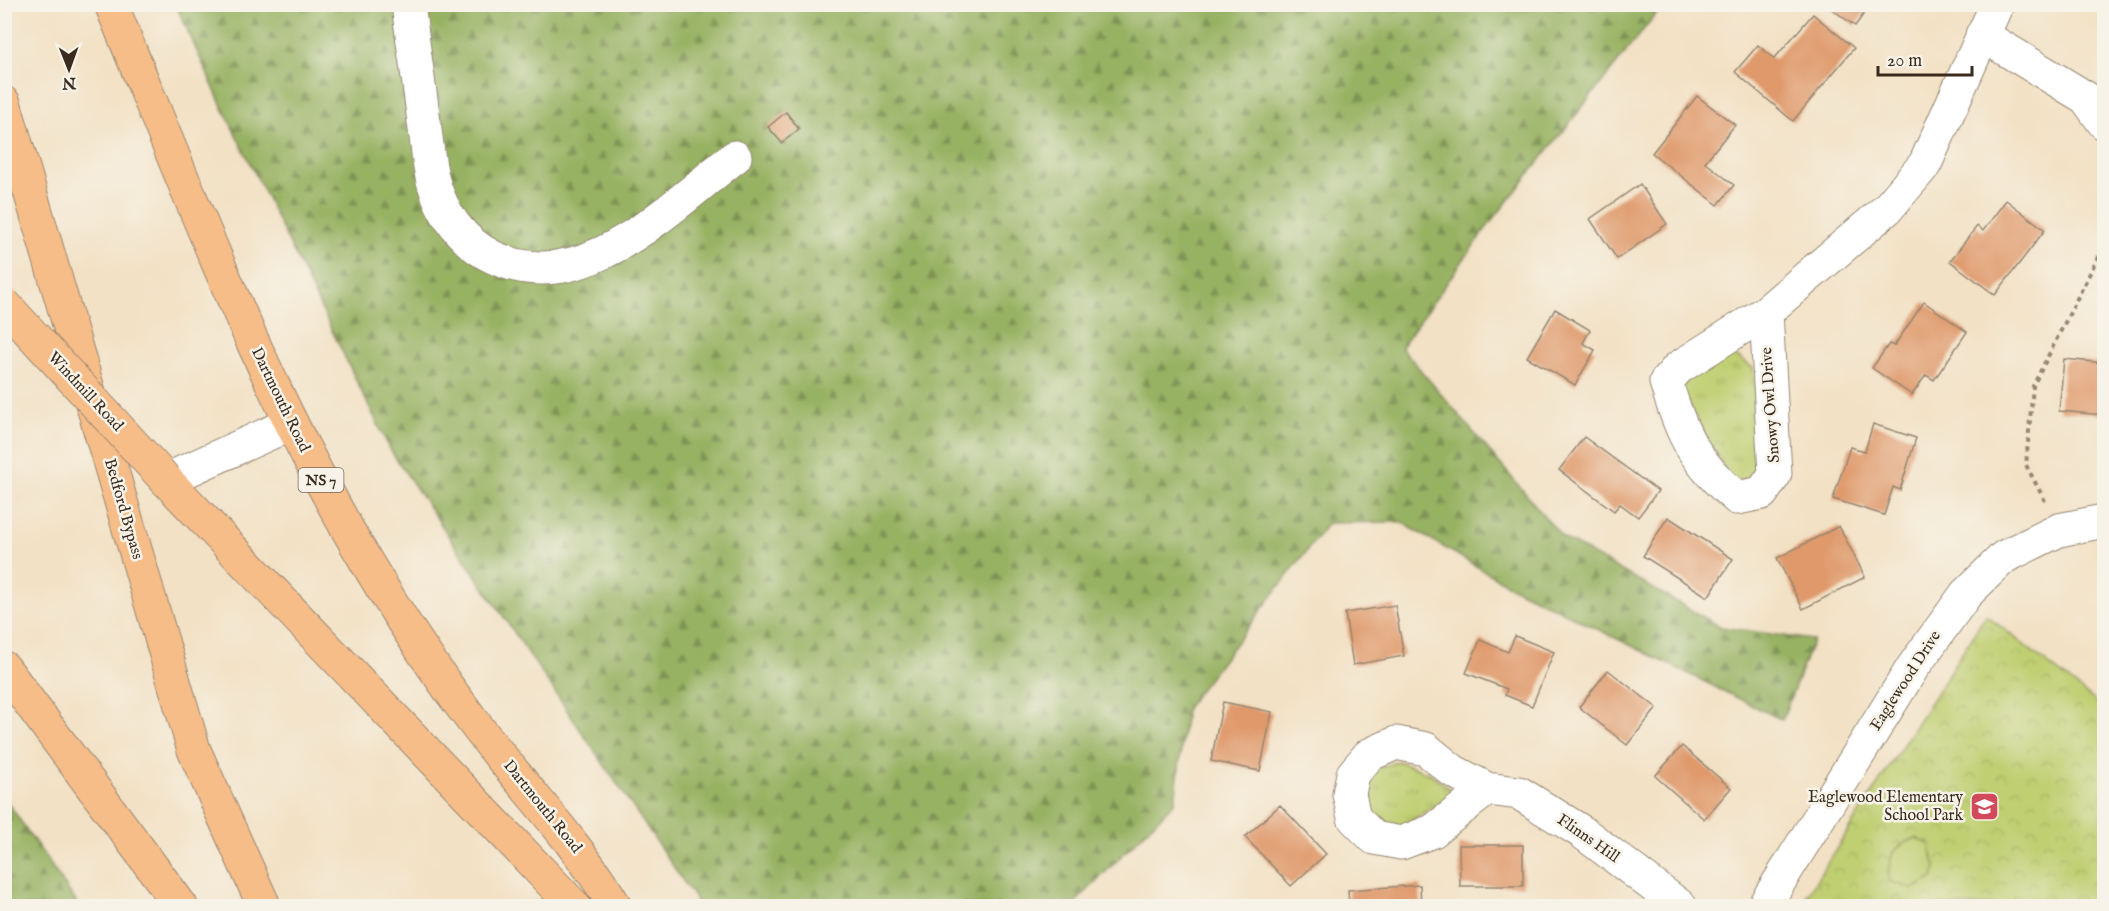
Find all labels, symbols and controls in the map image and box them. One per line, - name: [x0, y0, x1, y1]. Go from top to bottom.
- north arrow: [39, 39, 99, 99]
- scale bar: [1878, 39, 1972, 77]
- text: 20 m: [1887, 50, 1922, 73]
- text: N: [62, 72, 77, 92]
- street label: Dartmouth Road: [246, 344, 314, 456]
- street label: Snowy Owl Drive: [1757, 346, 1785, 464]
- street label: Windmill Road: [43, 348, 127, 436]
- street label: Bedford Bypass: [99, 456, 147, 562]
- road number: NS 7: [298, 468, 344, 492]
- street label: Eaglewood Drive: [1866, 627, 1946, 735]
- street label: Dartmouth Road: [498, 756, 586, 858]
- place label: Eaglewood Elementary School Park: [1808, 788, 1963, 826]
- school or university icon: Eaglewood Elementary School Park: [1968, 791, 2000, 823]
- street label: Flinns Hill: [1553, 810, 1624, 868]

